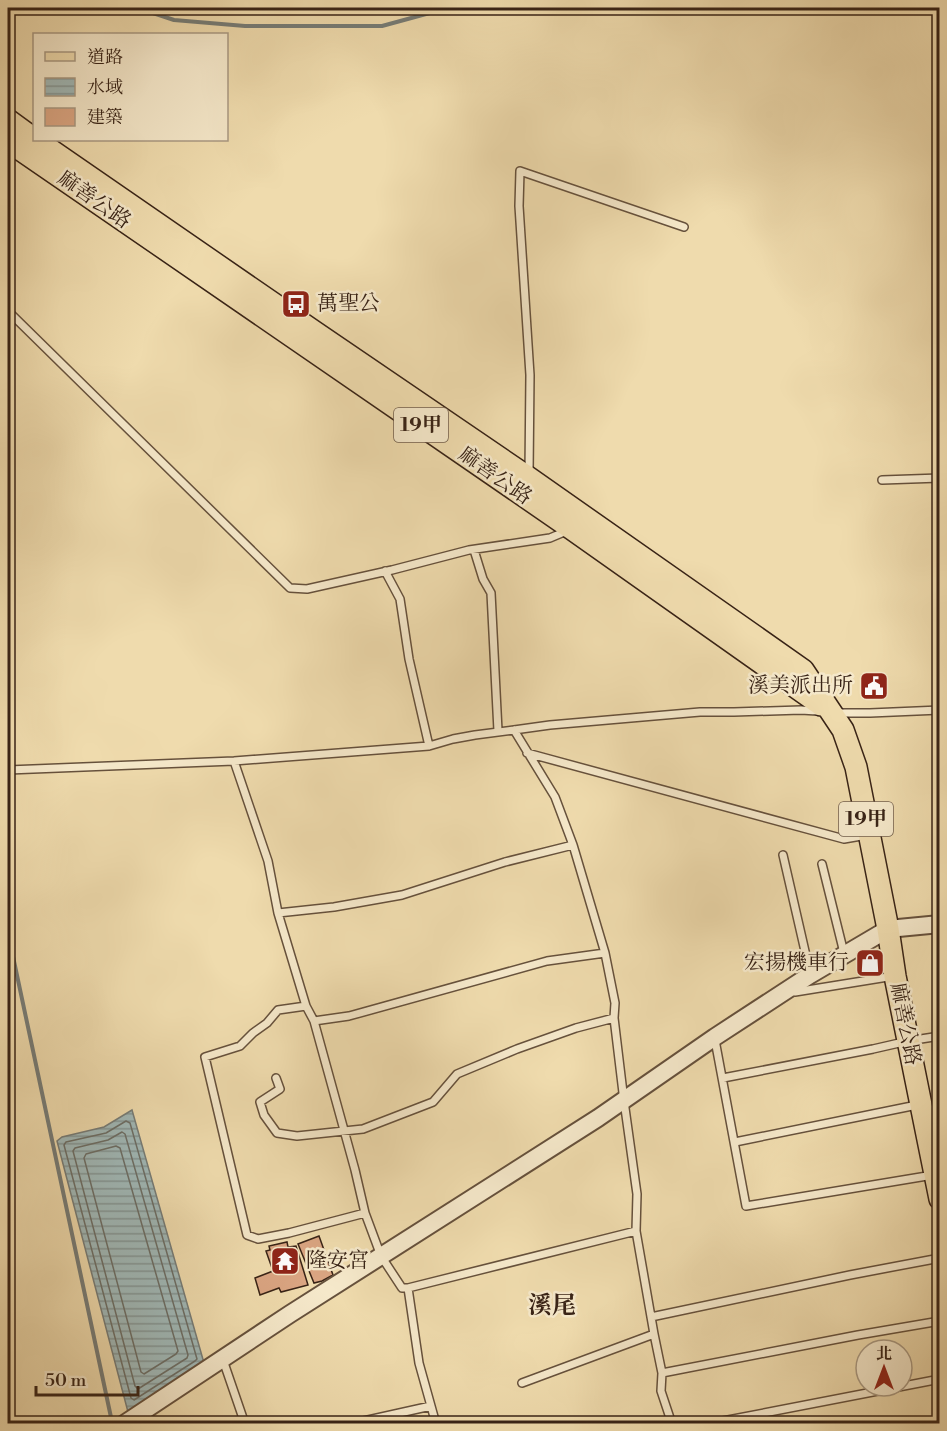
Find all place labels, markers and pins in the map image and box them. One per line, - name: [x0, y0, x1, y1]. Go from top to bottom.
- bus stop icon: 萬聖公: [280, 288, 312, 320]
- place label: 萬聖公: [317, 291, 380, 317]
- public building icon: 溪美派出所: [858, 670, 890, 702]
- place label: 溪美派出所: [748, 673, 853, 699]
- shop icon: 宏揚機車行: [854, 947, 886, 979]
- place label: 宏揚機車行: [744, 950, 849, 976]
- temple icon: 隆安宮: [269, 1245, 301, 1277]
- place label: 隆安宮: [306, 1248, 369, 1274]

